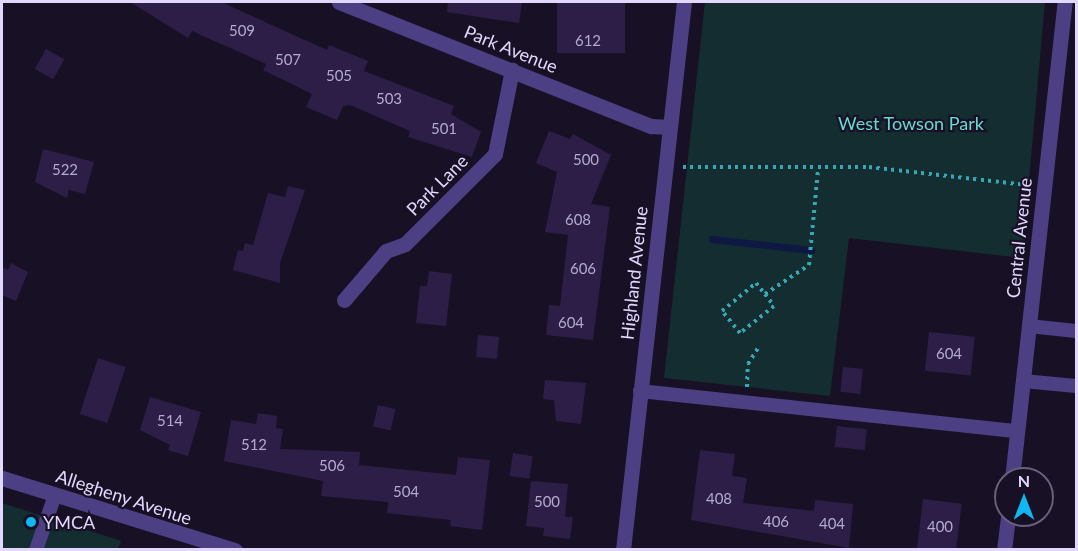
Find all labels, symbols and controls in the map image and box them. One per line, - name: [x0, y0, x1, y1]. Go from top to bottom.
- street label: Park Avenue: [461, 20, 561, 78]
- house number: 509: [229, 22, 255, 40]
- house number: 612: [575, 32, 601, 50]
- house number: 507: [275, 51, 301, 69]
- house number: 505: [326, 67, 352, 85]
- house number: 503: [376, 90, 402, 108]
- park label: West Towson Park: [838, 112, 984, 134]
- house number: 501: [431, 120, 457, 138]
- street label: Park Lane: [402, 150, 472, 220]
- house number: 500: [573, 151, 599, 169]
- house number: 522: [52, 161, 78, 179]
- street label: Central Avenue: [1002, 176, 1036, 300]
- street label: Highland Avenue: [616, 205, 652, 341]
- house number: 608: [565, 211, 591, 229]
- house number: 606: [570, 260, 596, 278]
- house number: 604: [558, 314, 584, 332]
- house number: 604: [936, 345, 962, 363]
- house number: 514: [157, 412, 183, 430]
- house number: 512: [241, 436, 267, 454]
- house number: 506: [319, 457, 345, 475]
- street label: Allegheny Avenue: [53, 465, 195, 529]
- north arrow: [994, 467, 1054, 527]
- text: N: [1018, 471, 1030, 490]
- house number: 504: [393, 483, 419, 501]
- house number: 408: [706, 490, 732, 508]
- house number: 500: [534, 493, 560, 511]
- place label: YMCA: [43, 511, 95, 533]
- house number: 406: [763, 513, 789, 531]
- marker: YMCA: [24, 515, 38, 529]
- house number: 404: [819, 515, 845, 533]
- house number: 400: [927, 518, 953, 536]

